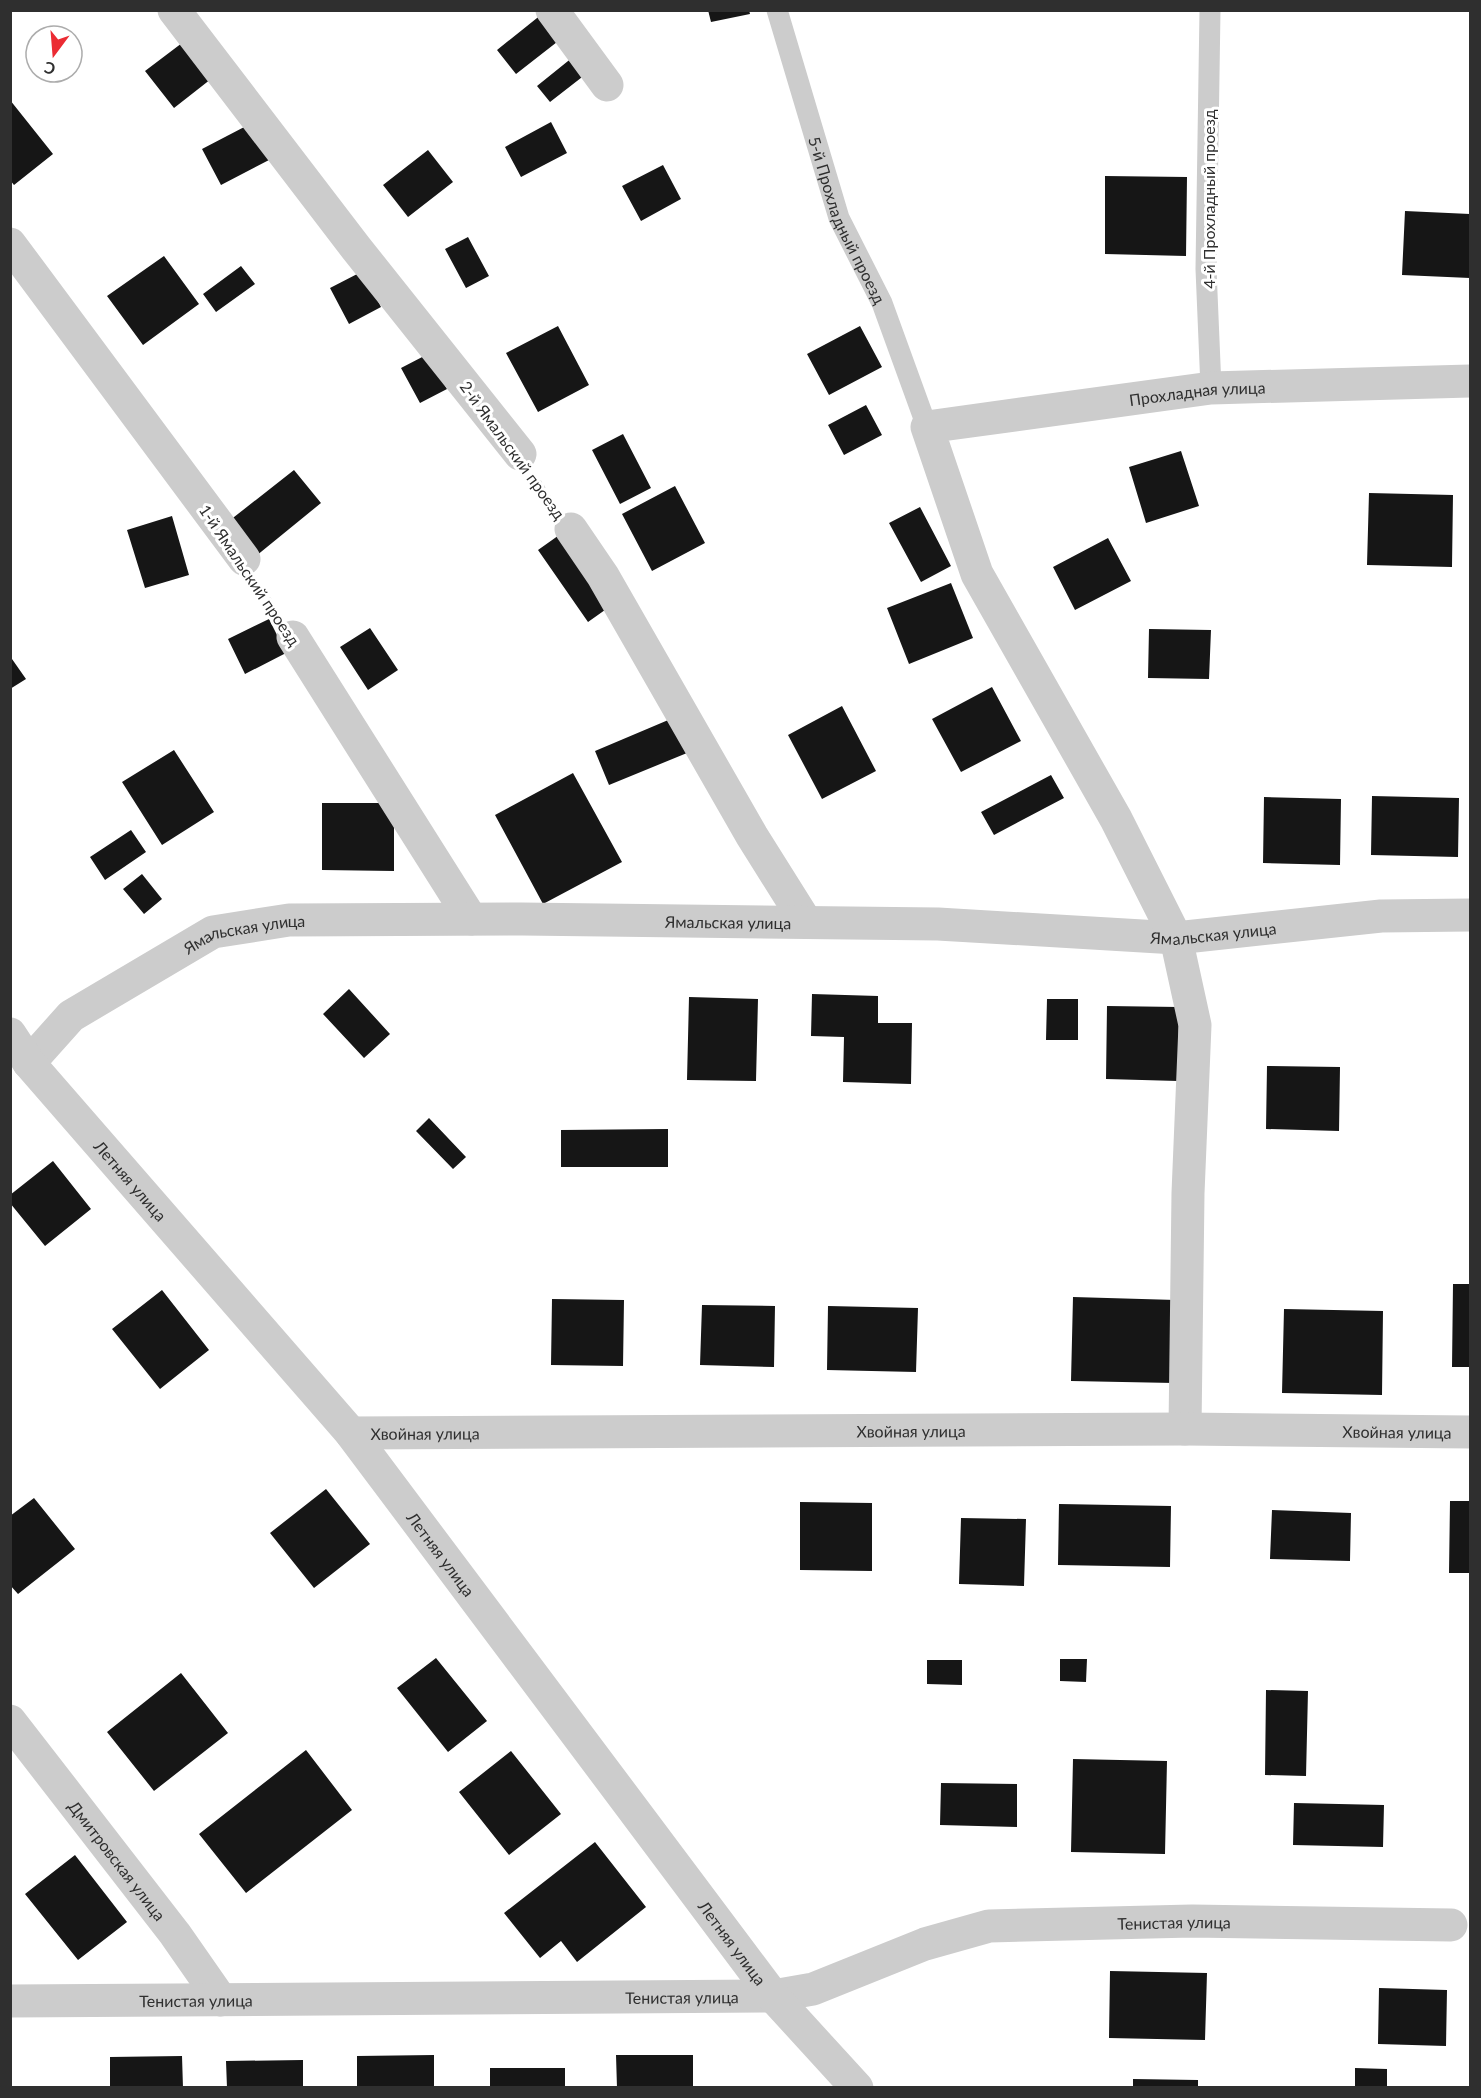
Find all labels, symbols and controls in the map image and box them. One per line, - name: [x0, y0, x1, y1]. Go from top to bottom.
- north arrow: [24, 24, 84, 84]
- text: С: [42, 58, 57, 79]
- street label: 4-й Прохладный проезд: [1199, 109, 1218, 289]
- street label: 5-й Прохладный проезд: [806, 134, 890, 307]
- street label: 2-й Ямальский проезд: [456, 377, 570, 523]
- street label: Прохладная улица: [1128, 377, 1266, 409]
- street label: 1-й Ямальский проезд: [196, 501, 304, 649]
- street label: Ямальская улица: [179, 910, 305, 958]
- street label: Ямальская улица: [664, 911, 791, 932]
- street label: Ямальская улица: [1149, 918, 1277, 948]
- street label: Летняя улица: [90, 1135, 171, 1224]
- street label: Хвойная улица: [856, 1421, 966, 1440]
- street label: Хвойная улица: [1342, 1421, 1452, 1441]
- street label: Хвойная улица: [370, 1423, 480, 1442]
- street label: Летняя улица: [403, 1507, 479, 1600]
- street label: Дмитровская улица: [65, 1796, 170, 1924]
- street label: Летняя улица: [695, 1896, 771, 1988]
- street label: Тенистая улица: [1117, 1911, 1231, 1932]
- street label: Тенистая улица: [625, 1987, 739, 2006]
- street label: Тенистая улица: [139, 1990, 253, 2010]

